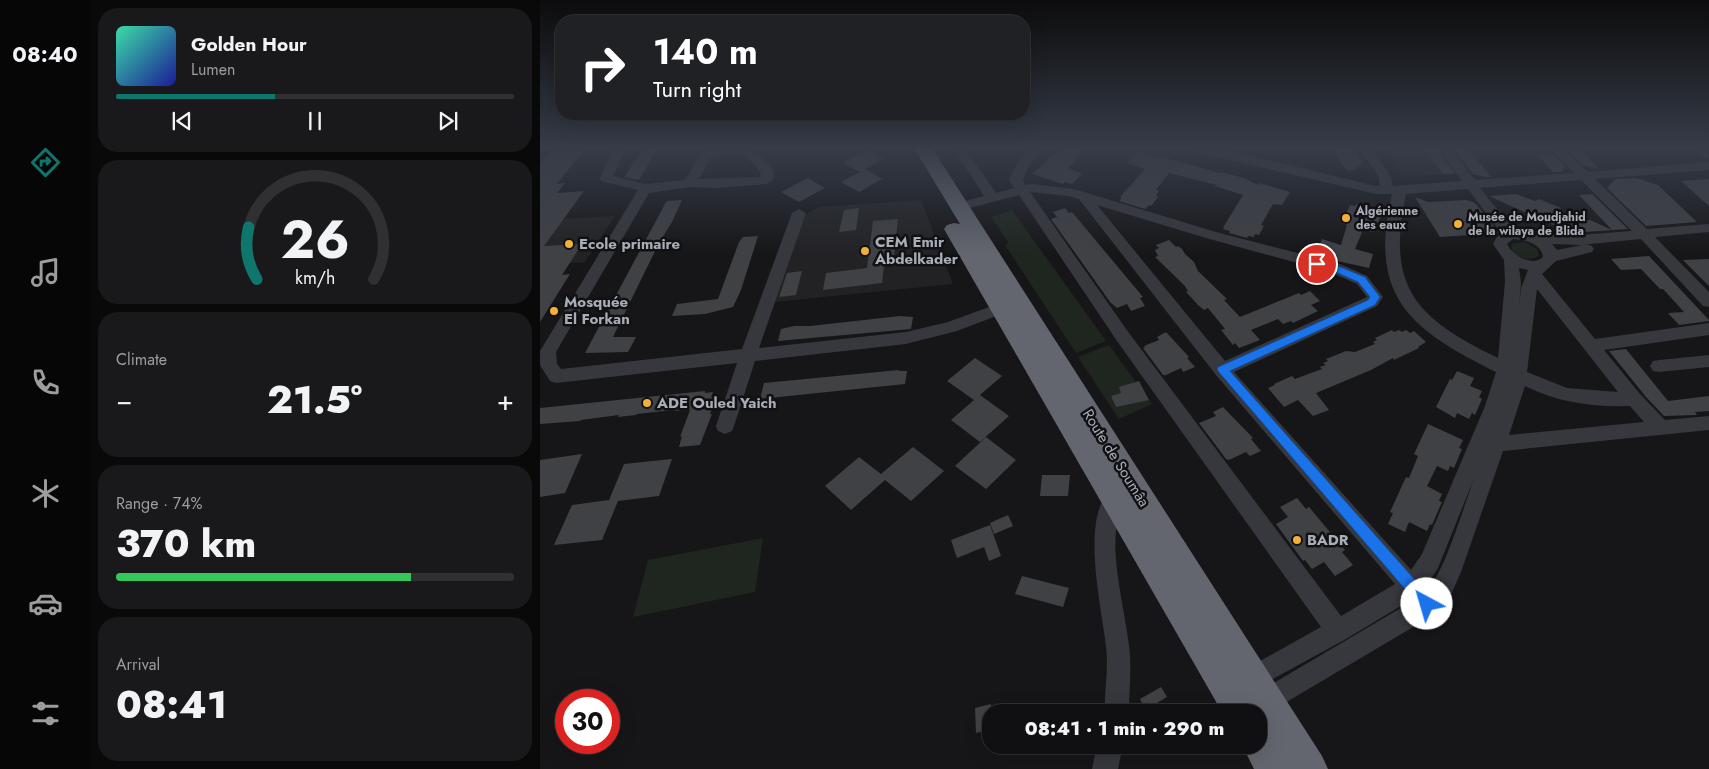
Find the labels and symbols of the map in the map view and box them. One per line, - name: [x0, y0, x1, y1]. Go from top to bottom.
- place label: Algérienne des eaux: [1355, 202, 1418, 234]
- place label: Musée de Moudjahid de la wilaya de Blida: [1468, 208, 1586, 240]
- marker: Algérienne des eaux: [1340, 212, 1352, 224]
- marker: Musée de Moudjahid de la wilaya de Blida: [1452, 218, 1464, 230]
- place label: CEM Emir Abdelkader: [874, 231, 959, 270]
- place label: Ecole primaire: [579, 233, 680, 255]
- marker: Ecole primaire: [563, 238, 575, 250]
- pin: [1296, 243, 1338, 285]
- marker: CEM Emir Abdelkader: [859, 245, 871, 257]
- place label: Mosquée El Forkan: [564, 291, 630, 330]
- marker: Mosquée El Forkan: [548, 305, 560, 317]
- place label: ADE Ouled Yaich: [656, 392, 776, 414]
- marker: ADE Ouled Yaich: [641, 397, 653, 409]
- street label: Route de Soumâa: [1077, 405, 1155, 511]
- place label: BADR: [1307, 529, 1349, 551]
- marker: BADR: [1291, 534, 1303, 546]
- position arrow: [1400, 577, 1452, 629]
- speed limit sign: 30: [555, 689, 620, 754]

